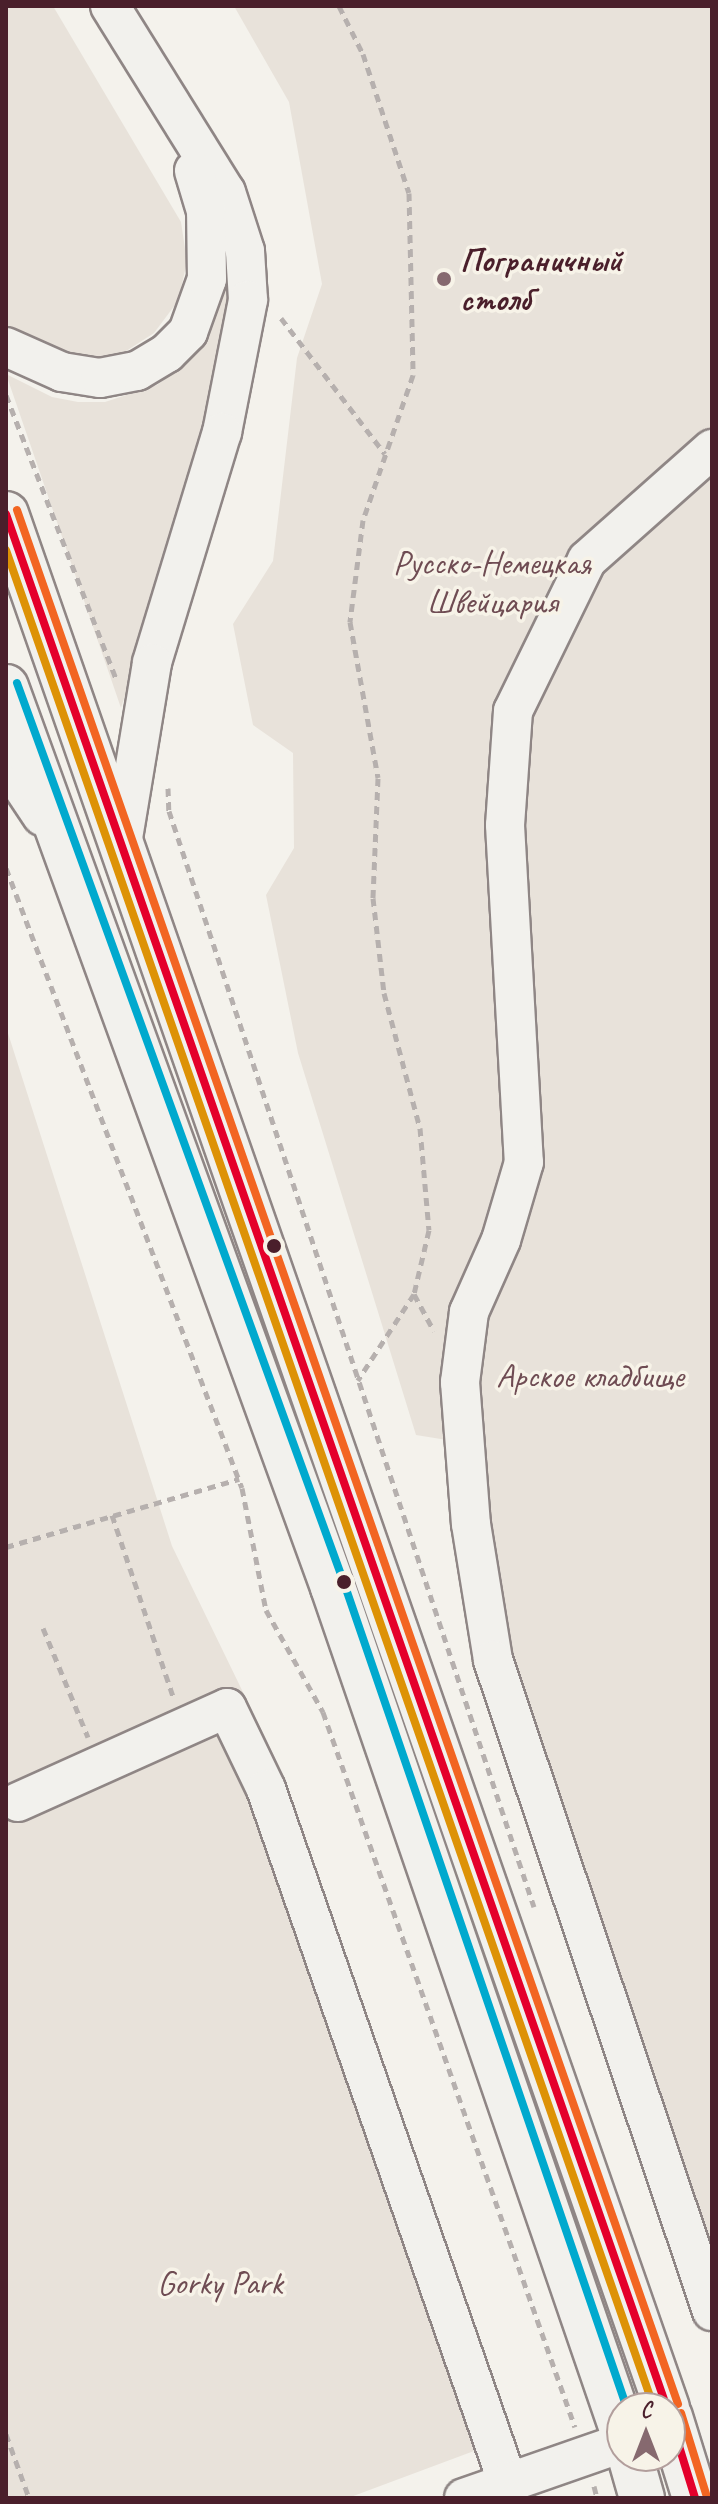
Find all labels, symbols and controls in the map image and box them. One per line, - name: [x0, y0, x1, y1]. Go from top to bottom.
- place label: Пограничный столб: [460, 239, 622, 318]
- marker: Пограничный столб: [435, 270, 453, 288]
- park label: Русско-Немецкая Швейцария: [393, 542, 591, 622]
- unlabelled marker: [266, 1238, 282, 1254]
- park label: Арское кладбище: [495, 1356, 685, 1396]
- unlabelled marker: [336, 1574, 352, 1590]
- park label: Gorky Park: [157, 2263, 283, 2303]
- north arrow: [606, 2392, 686, 2472]
- text: С: [641, 2396, 651, 2424]

